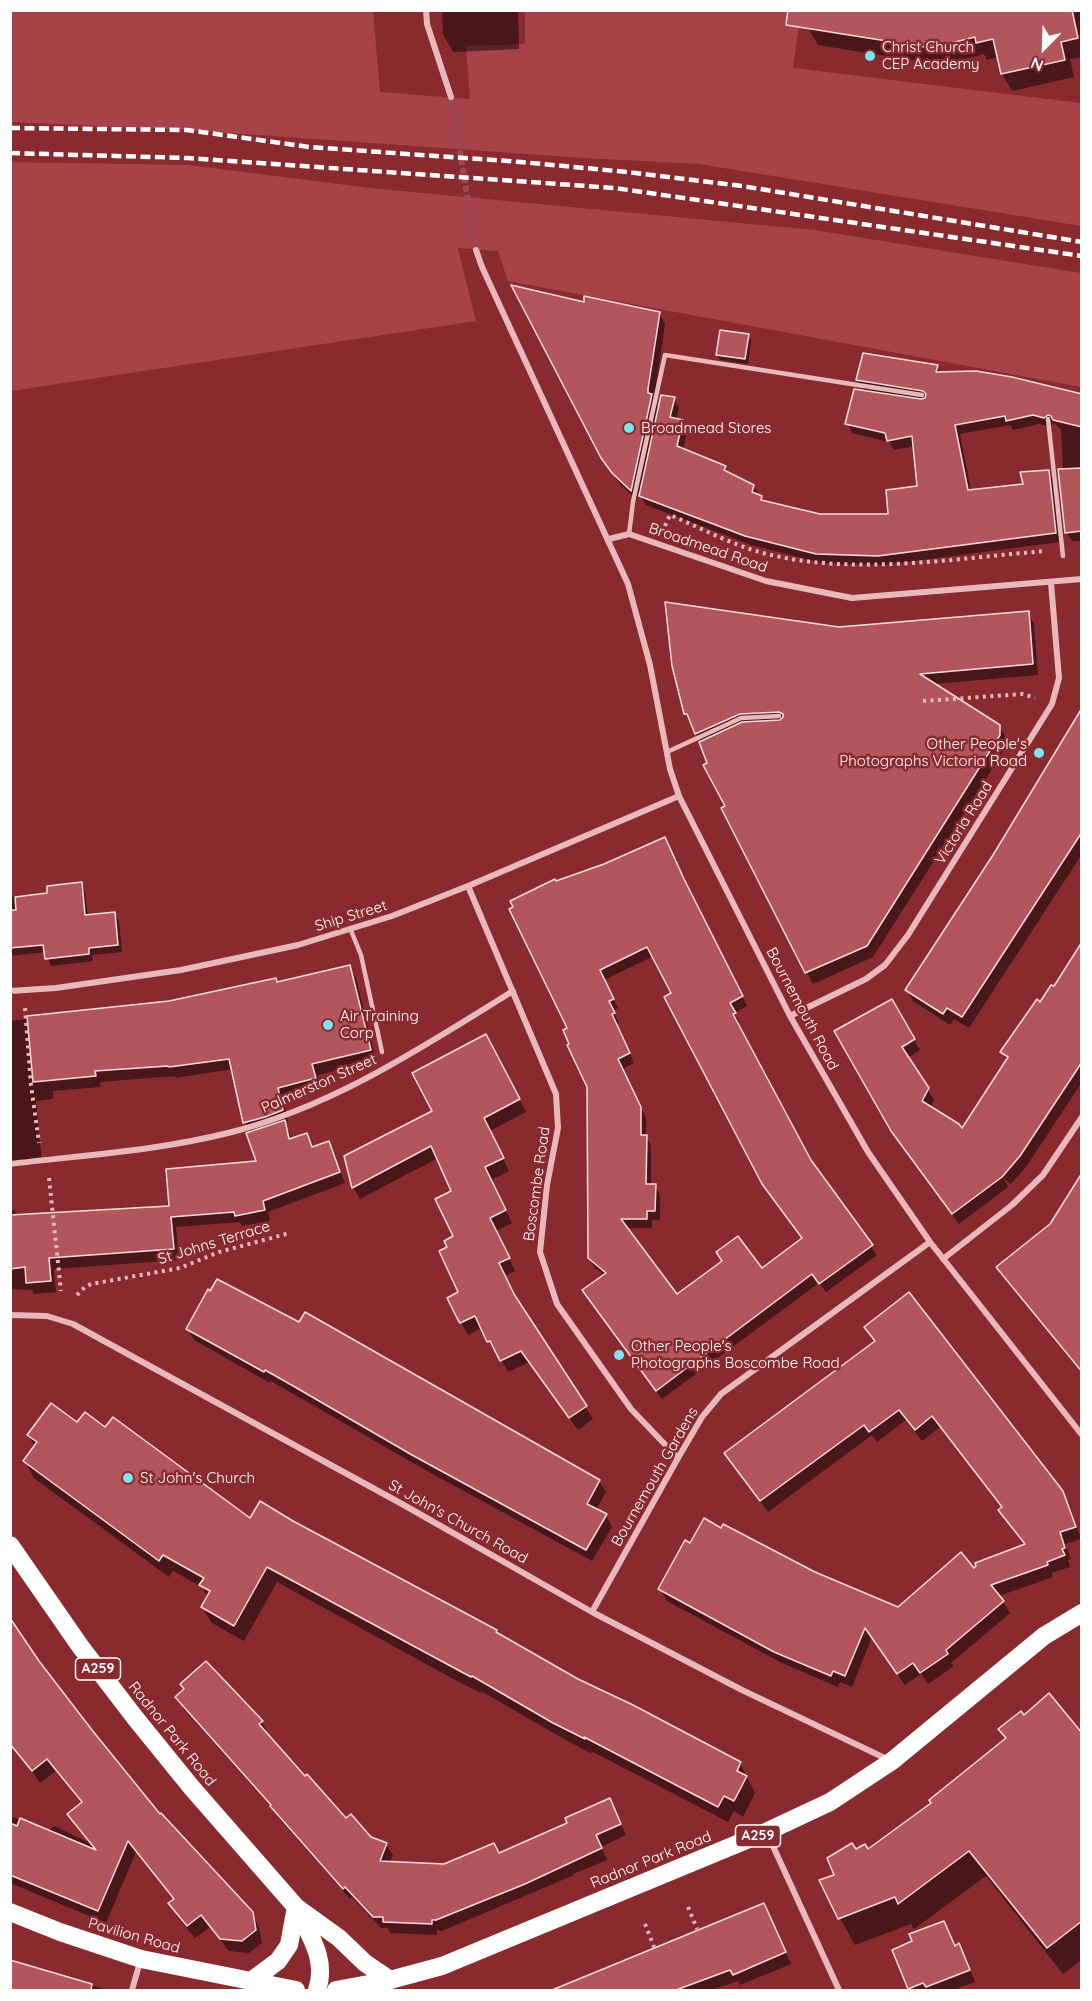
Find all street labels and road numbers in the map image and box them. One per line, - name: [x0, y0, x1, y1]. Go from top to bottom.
- street label: Broadmead Road: [646, 519, 770, 577]
- street label: Victoria Road: [931, 778, 997, 868]
- street label: Ship Street: [313, 897, 389, 935]
- street label: Bournemouth Road: [762, 945, 842, 1073]
- street label: Palmerston Street: [259, 1051, 379, 1117]
- street label: Boscombe Road: [520, 1126, 554, 1242]
- street label: St Johns Terrace: [156, 1217, 272, 1269]
- street label: Bournemouth Gardens: [608, 1404, 702, 1550]
- street label: St John's Church Road: [385, 1476, 531, 1568]
- road number: A259: [76, 1658, 120, 1680]
- street label: Radnor Park Road: [124, 1678, 220, 1790]
- road number: A259: [736, 1825, 780, 1847]
- street label: Radnor Park Road: [588, 1828, 714, 1892]
- street label: Pavilion Road: [86, 1914, 182, 1958]

